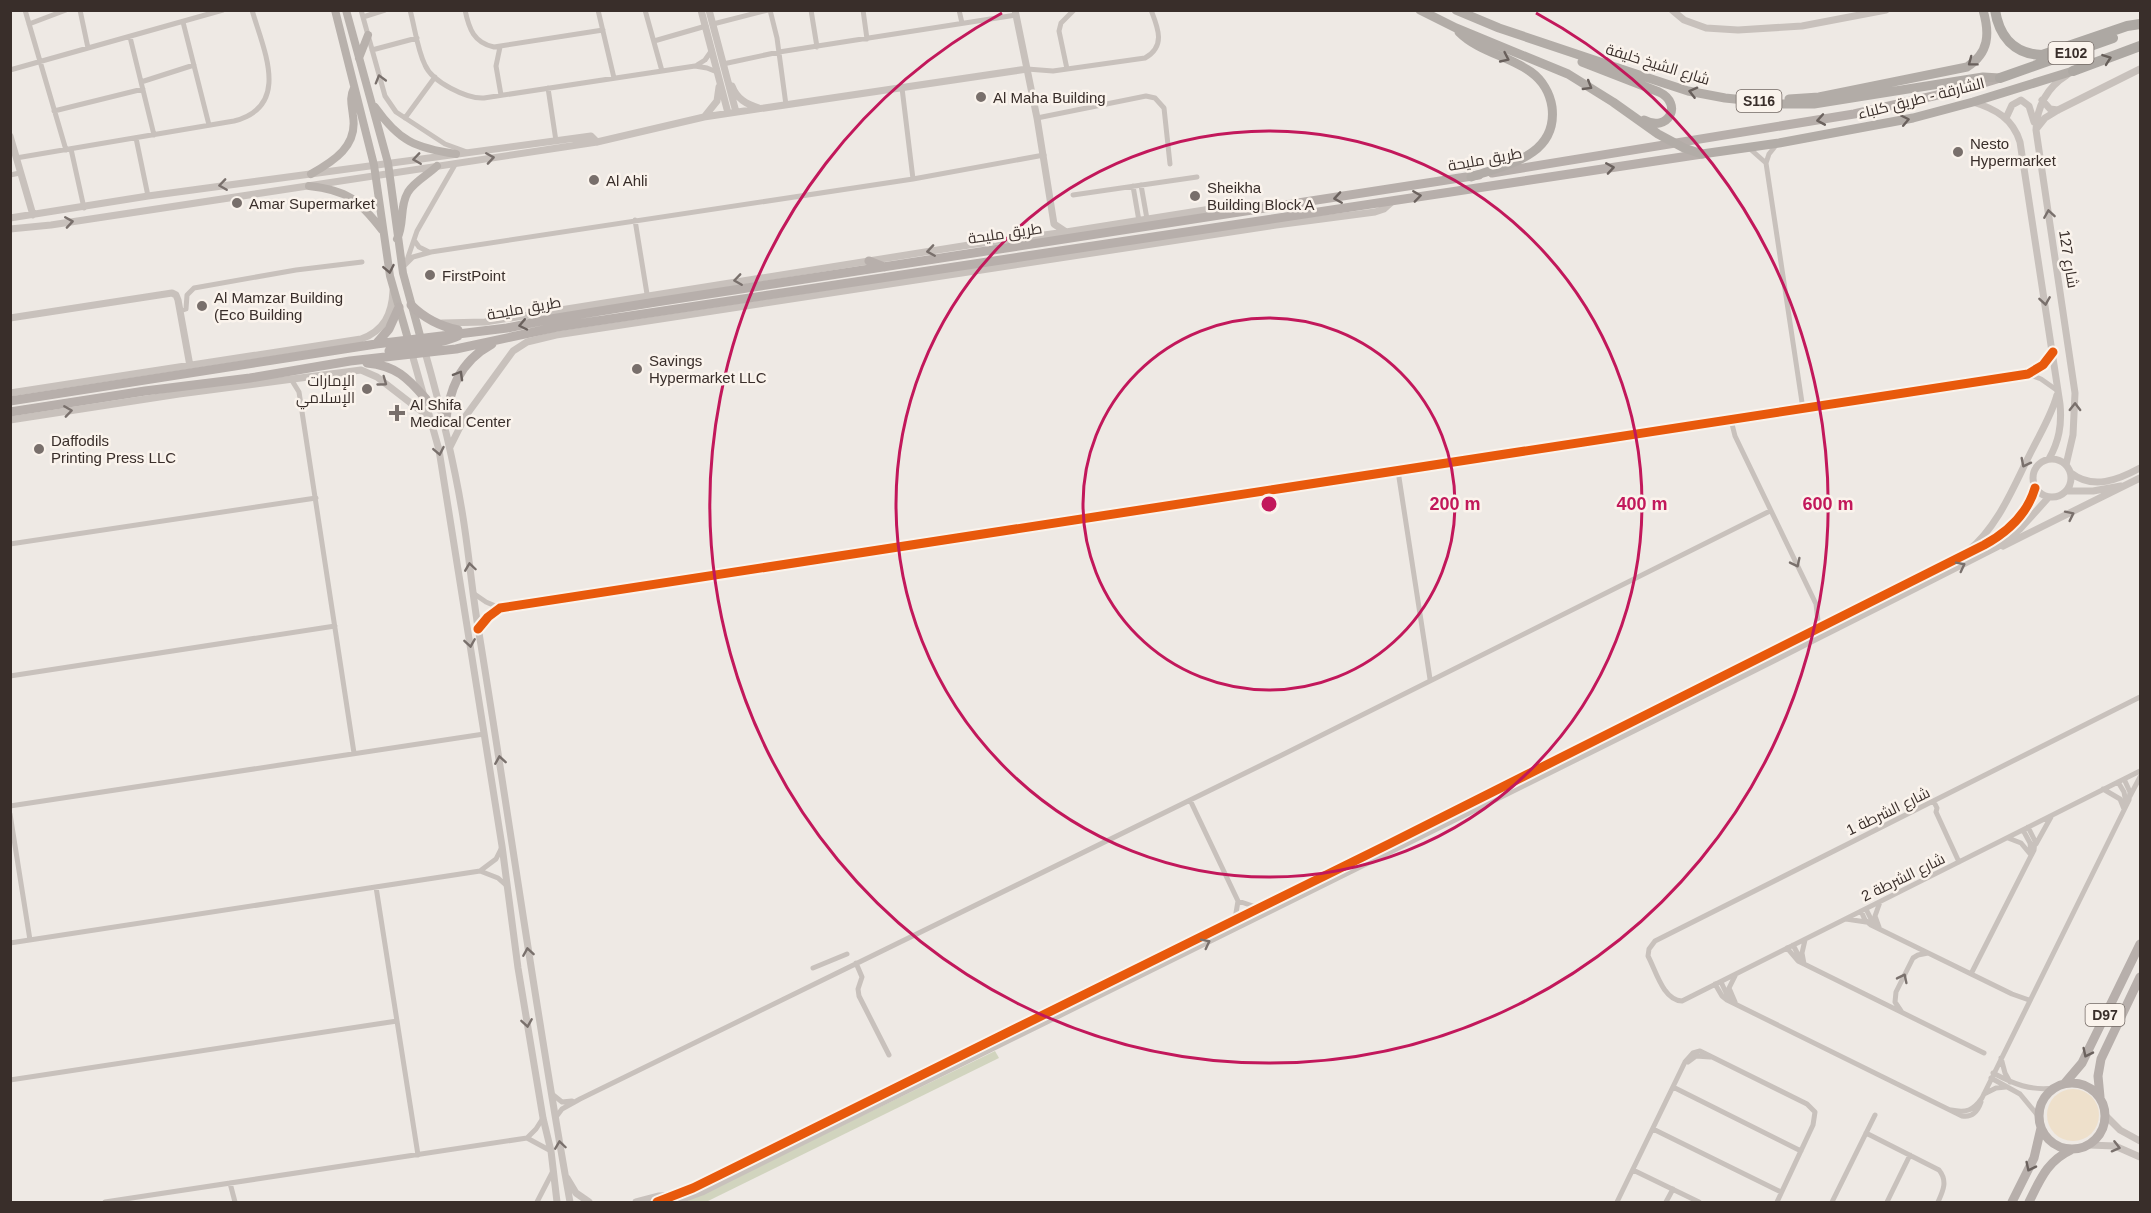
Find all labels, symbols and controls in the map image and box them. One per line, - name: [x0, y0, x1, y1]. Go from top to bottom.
- street label: شارع الشيخ خليفة: [1603, 40, 1712, 91]
- road number: E102: [2048, 42, 2094, 64]
- one-way arrow: [1498, 51, 1509, 63]
- one-way arrow: [2101, 54, 2112, 67]
- one-way arrow: [1967, 55, 1978, 66]
- one-way arrow: [375, 74, 387, 85]
- street label: الشارقة - طريق كلباء: [1856, 74, 1987, 124]
- one-way arrow: [1582, 78, 1592, 90]
- one-way arrow: [1688, 86, 1698, 99]
- place label: Al Maha Building: [993, 89, 1106, 106]
- marker: Al Maha Building: [974, 90, 988, 104]
- road number: S116: [1736, 90, 1782, 112]
- one-way arrow: [1816, 113, 1826, 126]
- one-way arrow: [1900, 114, 1910, 127]
- place label: Nesto Hypermarket: [1970, 135, 2057, 169]
- street label: طريق مليحة: [1447, 144, 1524, 176]
- marker: Nesto Hypermarket: [1951, 145, 1965, 159]
- one-way arrow: [412, 153, 421, 165]
- one-way arrow: [485, 153, 494, 165]
- one-way arrow: [1606, 162, 1615, 174]
- place label: Al Ahli: [606, 172, 648, 189]
- marker: Al Ahli: [587, 173, 601, 187]
- one-way arrow: [219, 179, 228, 191]
- place label: Sheikha Building Block A: [1207, 179, 1315, 213]
- marker: Sheikha Building Block A: [1188, 189, 1202, 203]
- one-way arrow: [1413, 190, 1422, 202]
- one-way arrow: [1333, 191, 1342, 203]
- place label: Amar Supermarket: [249, 195, 376, 212]
- marker: Amar Supermarket: [230, 196, 244, 210]
- one-way arrow: [2043, 209, 2055, 219]
- one-way arrow: [64, 217, 73, 229]
- street label: طريق مليحة: [967, 219, 1044, 249]
- street label: شارع 127: [2053, 229, 2082, 290]
- one-way arrow: [926, 244, 935, 256]
- one-way arrow: [382, 263, 395, 273]
- place label: FirstPoint: [442, 267, 506, 284]
- marker: FirstPoint: [423, 268, 437, 282]
- one-way arrow: [733, 274, 742, 286]
- place label: Al Mamzar Building (Eco Building: [214, 289, 343, 323]
- street label: طريق مليحة: [486, 293, 563, 325]
- one-way arrow: [2039, 297, 2051, 306]
- marker: Al Mamzar Building (Eco Building: [195, 299, 209, 313]
- one-way arrow: [518, 318, 528, 331]
- place label: Savings Hypermarket LLC: [649, 352, 767, 386]
- marker: Savings Hypermarket LLC: [630, 362, 644, 376]
- one-way arrow: [452, 371, 463, 381]
- place label: الإمارات الإسلامي: [296, 372, 355, 410]
- one-way arrow: [377, 374, 388, 385]
- marker: الإمارات الإسلامي: [360, 382, 374, 396]
- place label: Al Shifa Medical Center: [410, 396, 511, 430]
- one-way arrow: [2069, 403, 2081, 412]
- marker: Al Shifa Medical Center: [388, 404, 406, 422]
- one-way arrow: [64, 405, 73, 418]
- place label: Daffodils Printing Press LLC: [51, 432, 176, 466]
- marker: Daffodils Printing Press LLC: [32, 442, 46, 456]
- one-way arrow: [432, 445, 445, 455]
- one-way arrow: [2021, 457, 2032, 467]
- centre of rings: [1259, 494, 1279, 514]
- text: 200 m: [1429, 494, 1481, 514]
- text: 400 m: [1616, 494, 1668, 514]
- text: 600 m: [1802, 494, 1854, 514]
- one-way arrow: [2063, 510, 2074, 522]
- one-way arrow: [1789, 557, 1800, 568]
- one-way arrow: [464, 562, 476, 571]
- one-way arrow: [1955, 562, 1966, 573]
- one-way arrow: [463, 638, 476, 648]
- one-way arrow: [494, 755, 506, 764]
- street label: شارع الشرطة 1: [1843, 783, 1934, 841]
- street label: شارع الشرطة 2: [1858, 849, 1949, 907]
- one-way arrow: [1200, 939, 1211, 950]
- one-way arrow: [522, 948, 534, 957]
- one-way arrow: [1895, 973, 1907, 984]
- road number: D97: [2086, 1004, 2124, 1026]
- one-way arrow: [521, 1018, 533, 1028]
- one-way arrow: [2082, 1047, 2094, 1058]
- one-way arrow: [554, 1140, 567, 1150]
- one-way arrow: [2110, 1140, 2120, 1153]
- one-way arrow: [2026, 1160, 2037, 1171]

